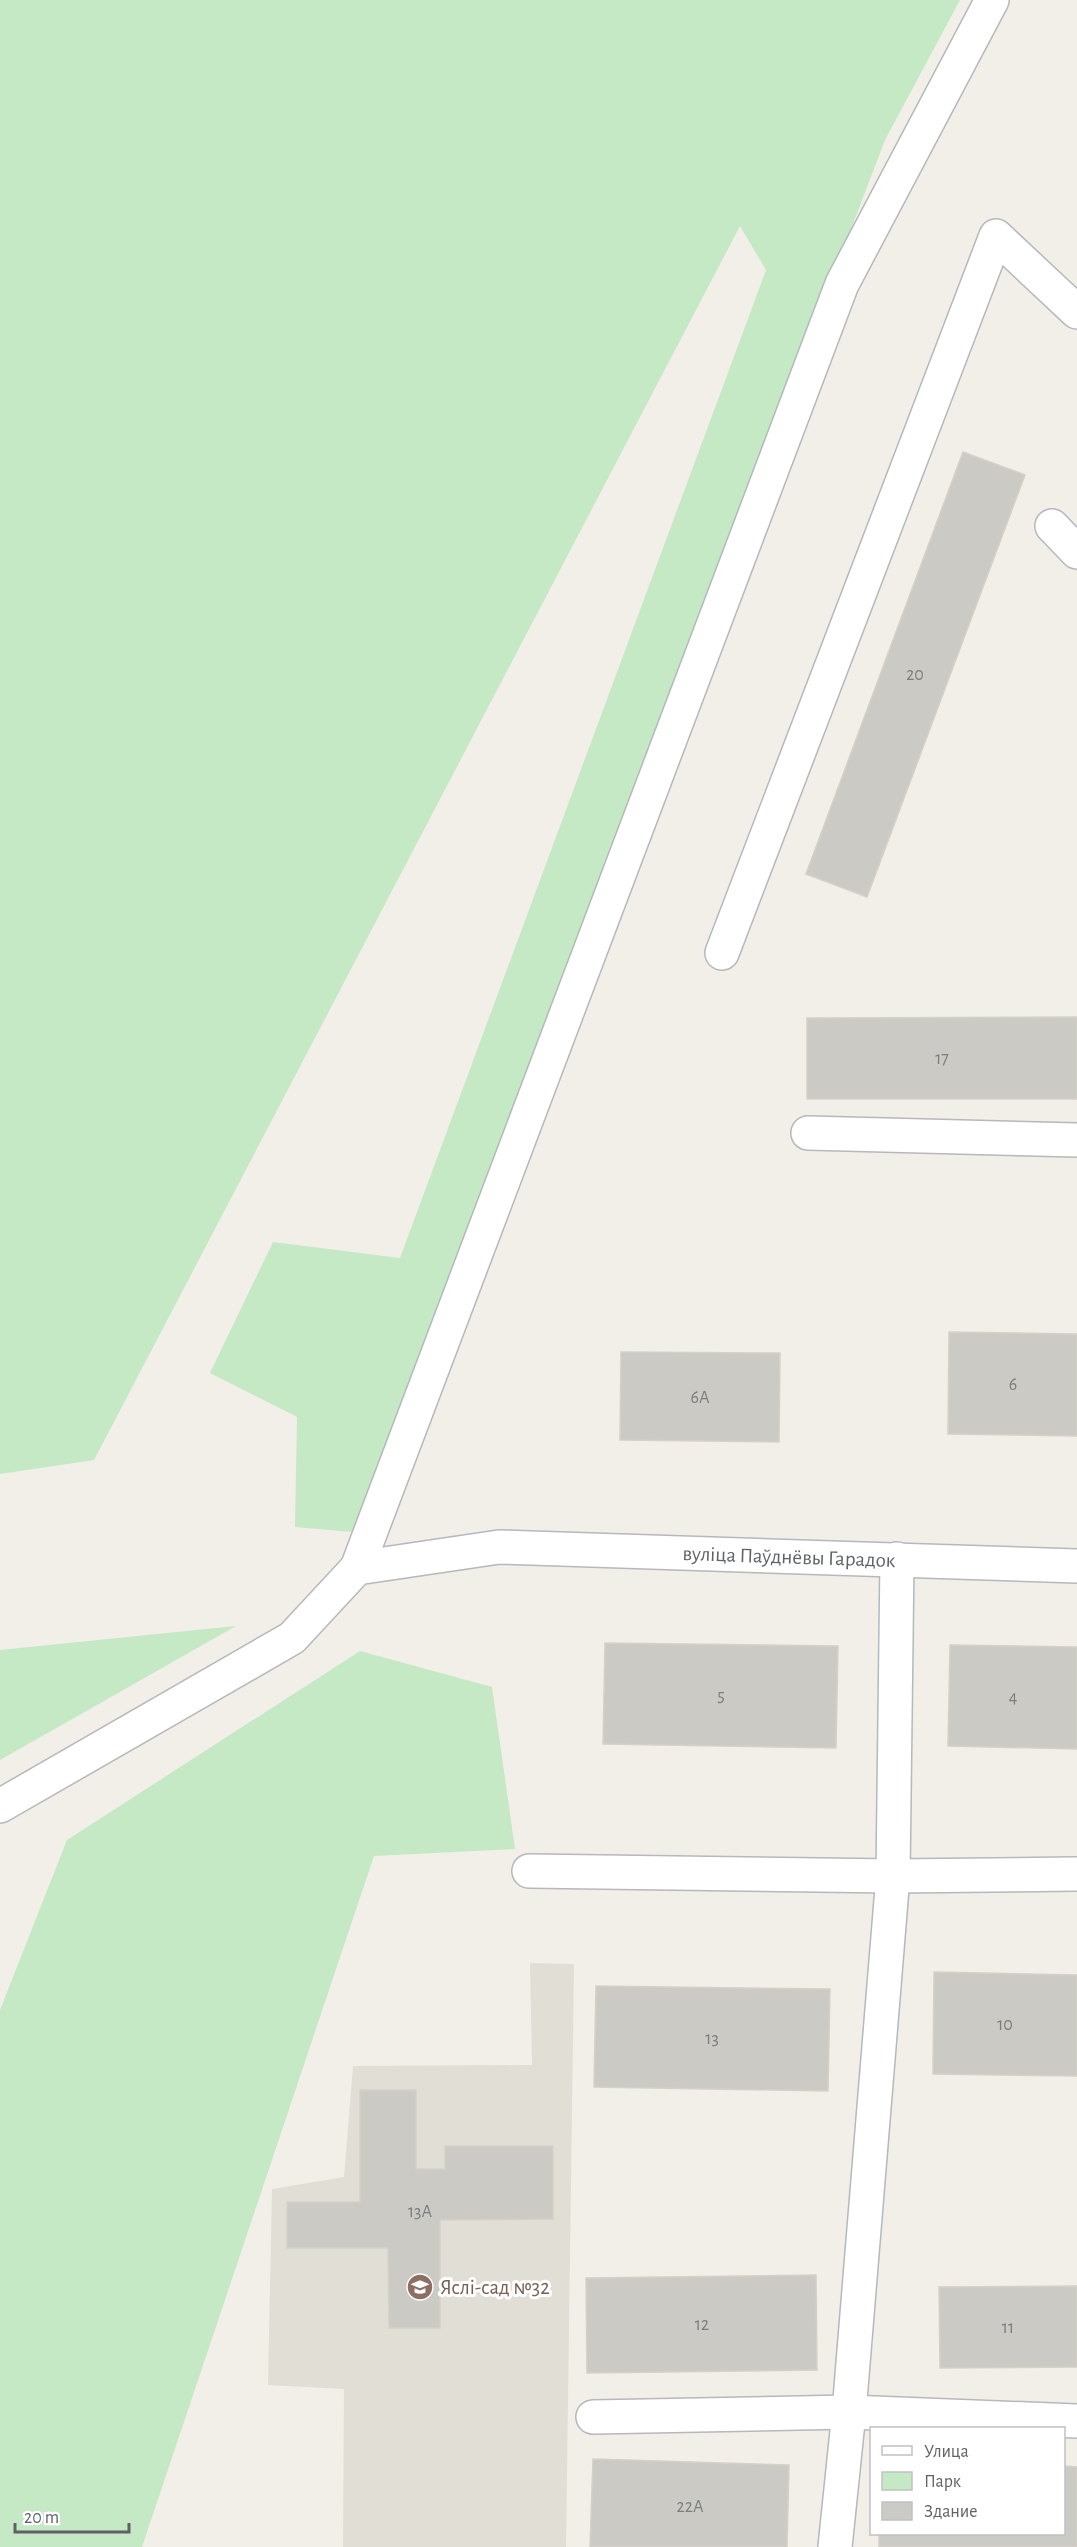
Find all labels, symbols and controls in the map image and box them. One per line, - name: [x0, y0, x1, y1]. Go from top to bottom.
- house number: 20: [906, 666, 924, 684]
- house number: 17: [935, 1050, 949, 1068]
- house number: 6: [1009, 1376, 1017, 1394]
- house number: 6А: [690, 1389, 710, 1407]
- street label: вуліца Паўднёвы Гарадок: [682, 1543, 896, 1571]
- house number: 5: [717, 1687, 725, 1705]
- house number: 4: [1009, 1689, 1018, 1707]
- house number: 10: [997, 2016, 1013, 2034]
- house number: 13: [705, 2030, 719, 2048]
- house number: 13А: [408, 2203, 433, 2221]
- school or university icon: Яслі-сад №32: [405, 2272, 435, 2302]
- place label: Яслі-сад №32: [440, 2277, 550, 2298]
- house number: 12: [695, 2316, 709, 2334]
- house number: 11: [1002, 2319, 1014, 2337]
- legend: [870, 2427, 1065, 2535]
- text: Улица: [924, 2443, 969, 2461]
- text: Парк: [924, 2473, 962, 2491]
- scale bar: [15, 2496, 129, 2534]
- house number: 22А: [677, 2498, 704, 2516]
- text: Здание: [924, 2503, 978, 2521]
- text: 20 m: [24, 2509, 59, 2527]

